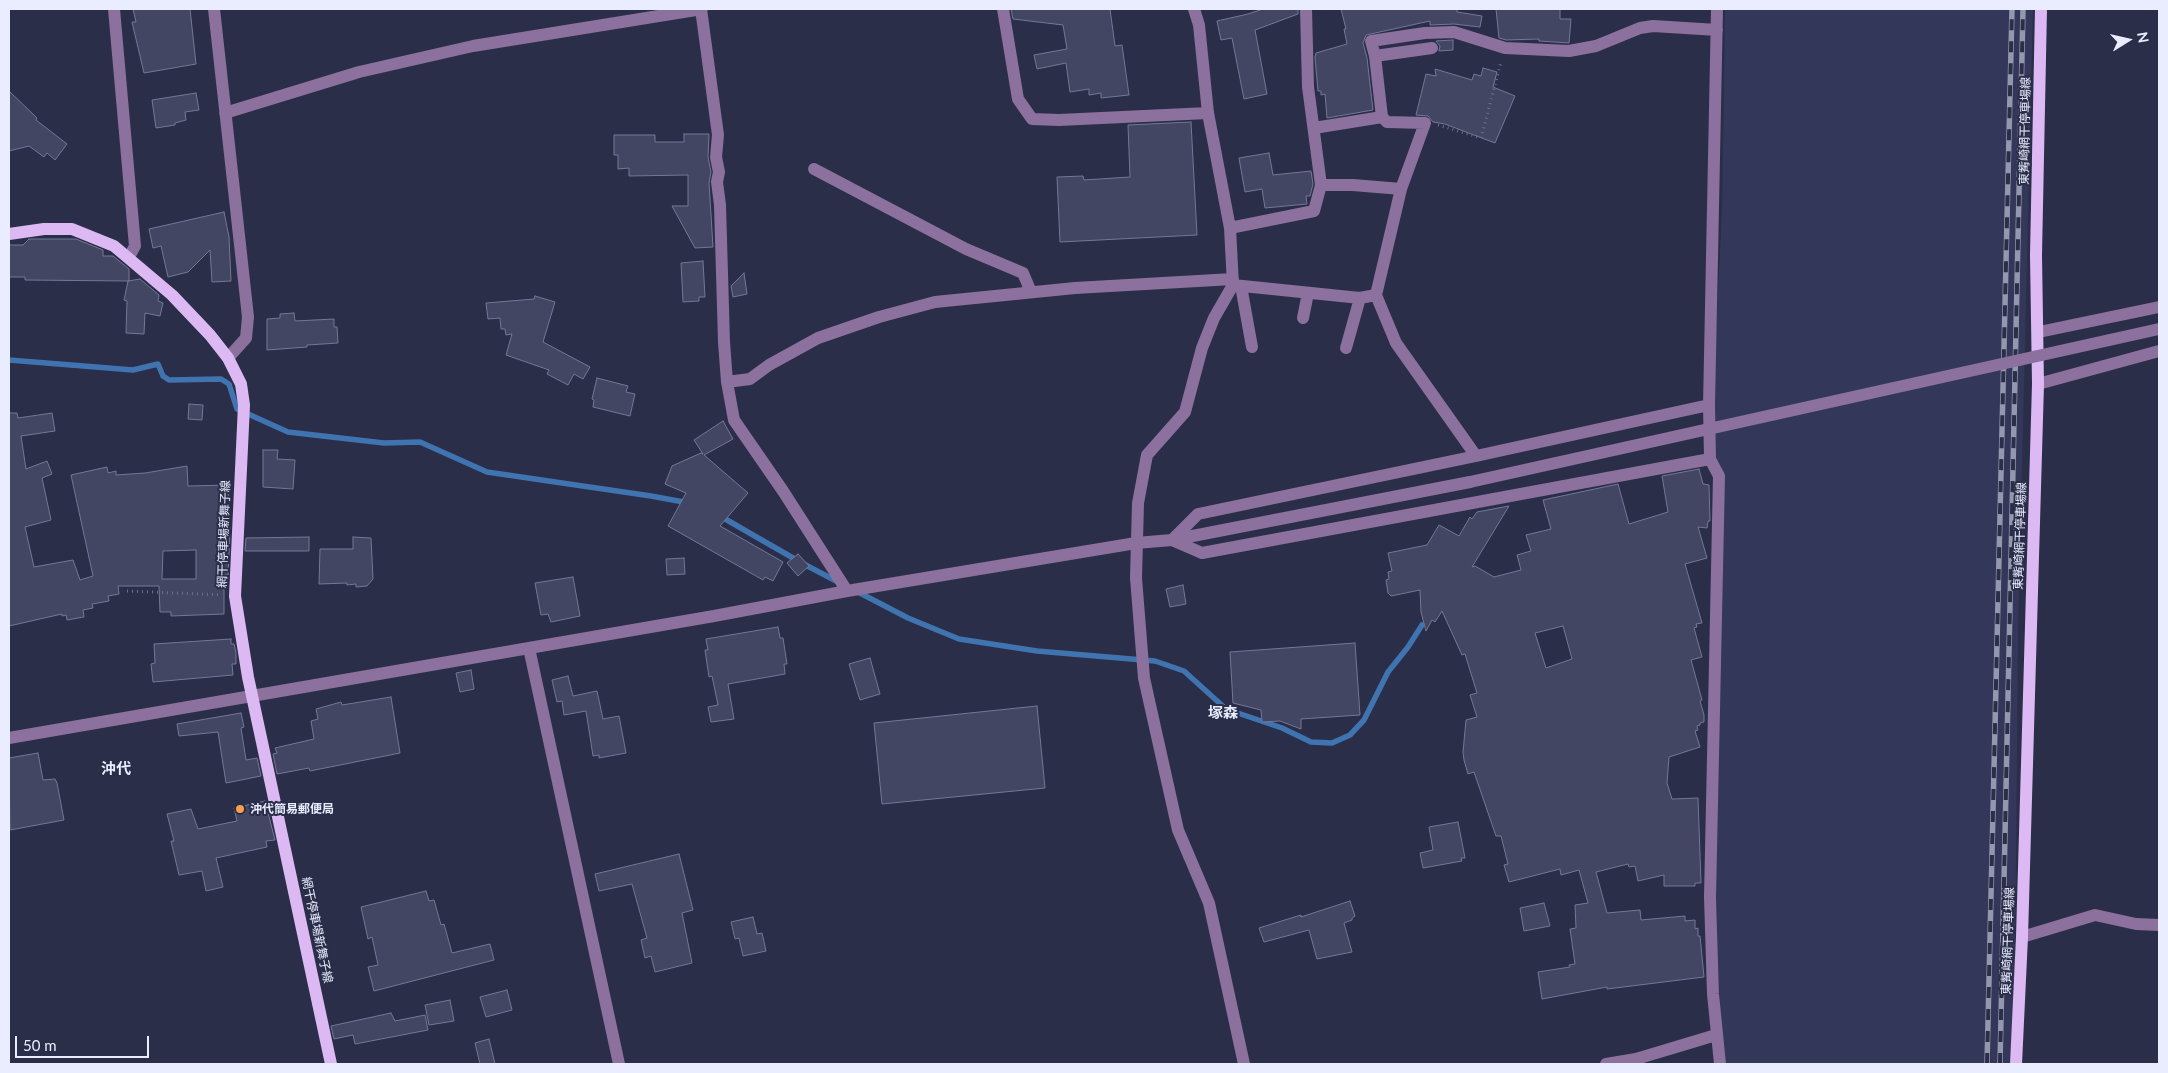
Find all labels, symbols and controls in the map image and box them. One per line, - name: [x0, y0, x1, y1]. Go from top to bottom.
- north arrow: [2103, 15, 2153, 65]
- text: N: [2134, 31, 2153, 44]
- street label: 東觜崎網干停車場線: [2017, 77, 2033, 185]
- street label: 網干停車場新舞子線: [215, 480, 233, 588]
- street label: 東觜崎網干停車場線: [2011, 482, 2029, 590]
- district label: 塚森: [1208, 704, 1238, 722]
- district label: 沖代: [101, 760, 131, 778]
- place label: 沖代簡易郵便局: [250, 802, 334, 816]
- marker: 沖代簡易郵便局: [234, 803, 246, 815]
- street label: 網干停車場新舞子線: [299, 876, 335, 984]
- street label: 東觜崎網干停車場線: [1999, 887, 2017, 995]
- scale bar: [18, 1026, 151, 1058]
- text: 50 m: [23, 1036, 57, 1054]

